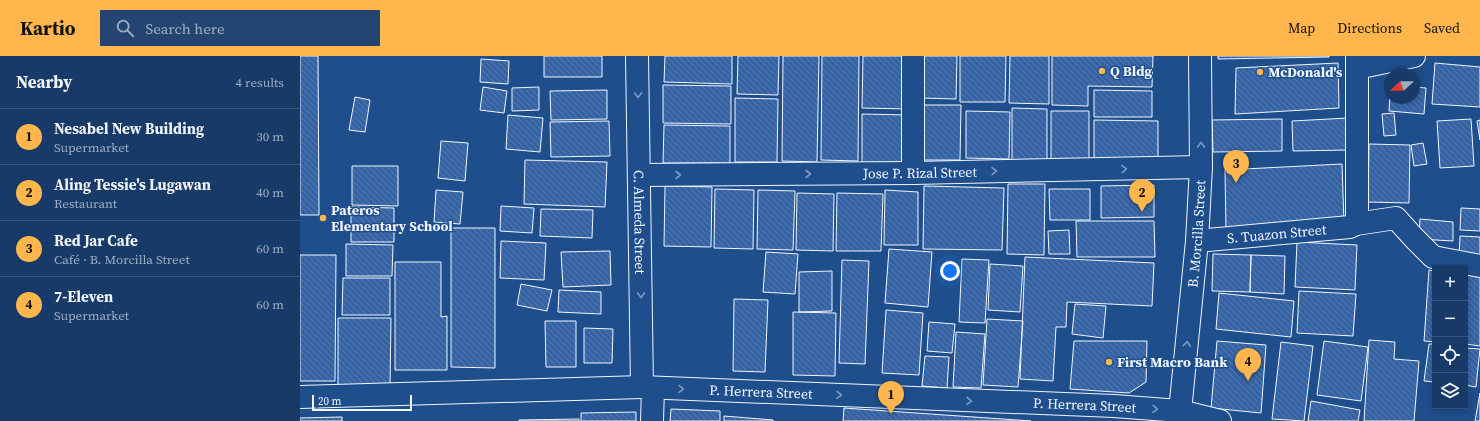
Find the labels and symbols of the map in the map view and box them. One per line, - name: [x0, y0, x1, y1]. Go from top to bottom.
- place label: Q Bldg: [1110, 61, 1152, 81]
- place label: McDonald's: [1268, 62, 1343, 82]
- marker: Q Bldg: [1097, 66, 1107, 76]
- marker: McDonald's: [1255, 67, 1265, 77]
- north arrow: [1384, 68, 1420, 104]
- one-way arrow: [633, 92, 642, 98]
- one-way arrow: [1197, 142, 1205, 148]
- pin: 3: [1223, 150, 1249, 183]
- street label: Jose P. Rizal Street: [862, 162, 978, 183]
- one-way arrow: [1121, 164, 1127, 173]
- one-way arrow: [991, 167, 997, 176]
- street label: C. Almeda Street: [629, 170, 650, 275]
- one-way arrow: [805, 170, 811, 178]
- one-way arrow: [675, 171, 681, 179]
- pin: 2: [1129, 179, 1155, 212]
- street label: B. Morcilla Street: [1182, 179, 1210, 288]
- place label: Pateros Elementary School: [331, 200, 453, 236]
- marker: Pateros Elementary School: [318, 213, 328, 223]
- street label: S. Tuazon Street: [1226, 219, 1328, 248]
- your location: [940, 261, 960, 281]
- one-way arrow: [637, 292, 645, 298]
- one-way arrow: [1182, 341, 1191, 348]
- pin: 4: [1235, 348, 1261, 381]
- place label: First Macro Bank: [1117, 352, 1228, 372]
- marker: First Macro Bank: [1104, 357, 1114, 367]
- street label: P. Herrera Street: [709, 380, 813, 404]
- pin: 1: [878, 381, 904, 414]
- one-way arrow: [678, 385, 684, 394]
- one-way arrow: [836, 391, 842, 400]
- scale bar: [312, 393, 412, 412]
- street label: P. Herrera Street: [1032, 393, 1137, 418]
- one-way arrow: [966, 396, 972, 405]
- one-way arrow: [1152, 405, 1158, 414]

